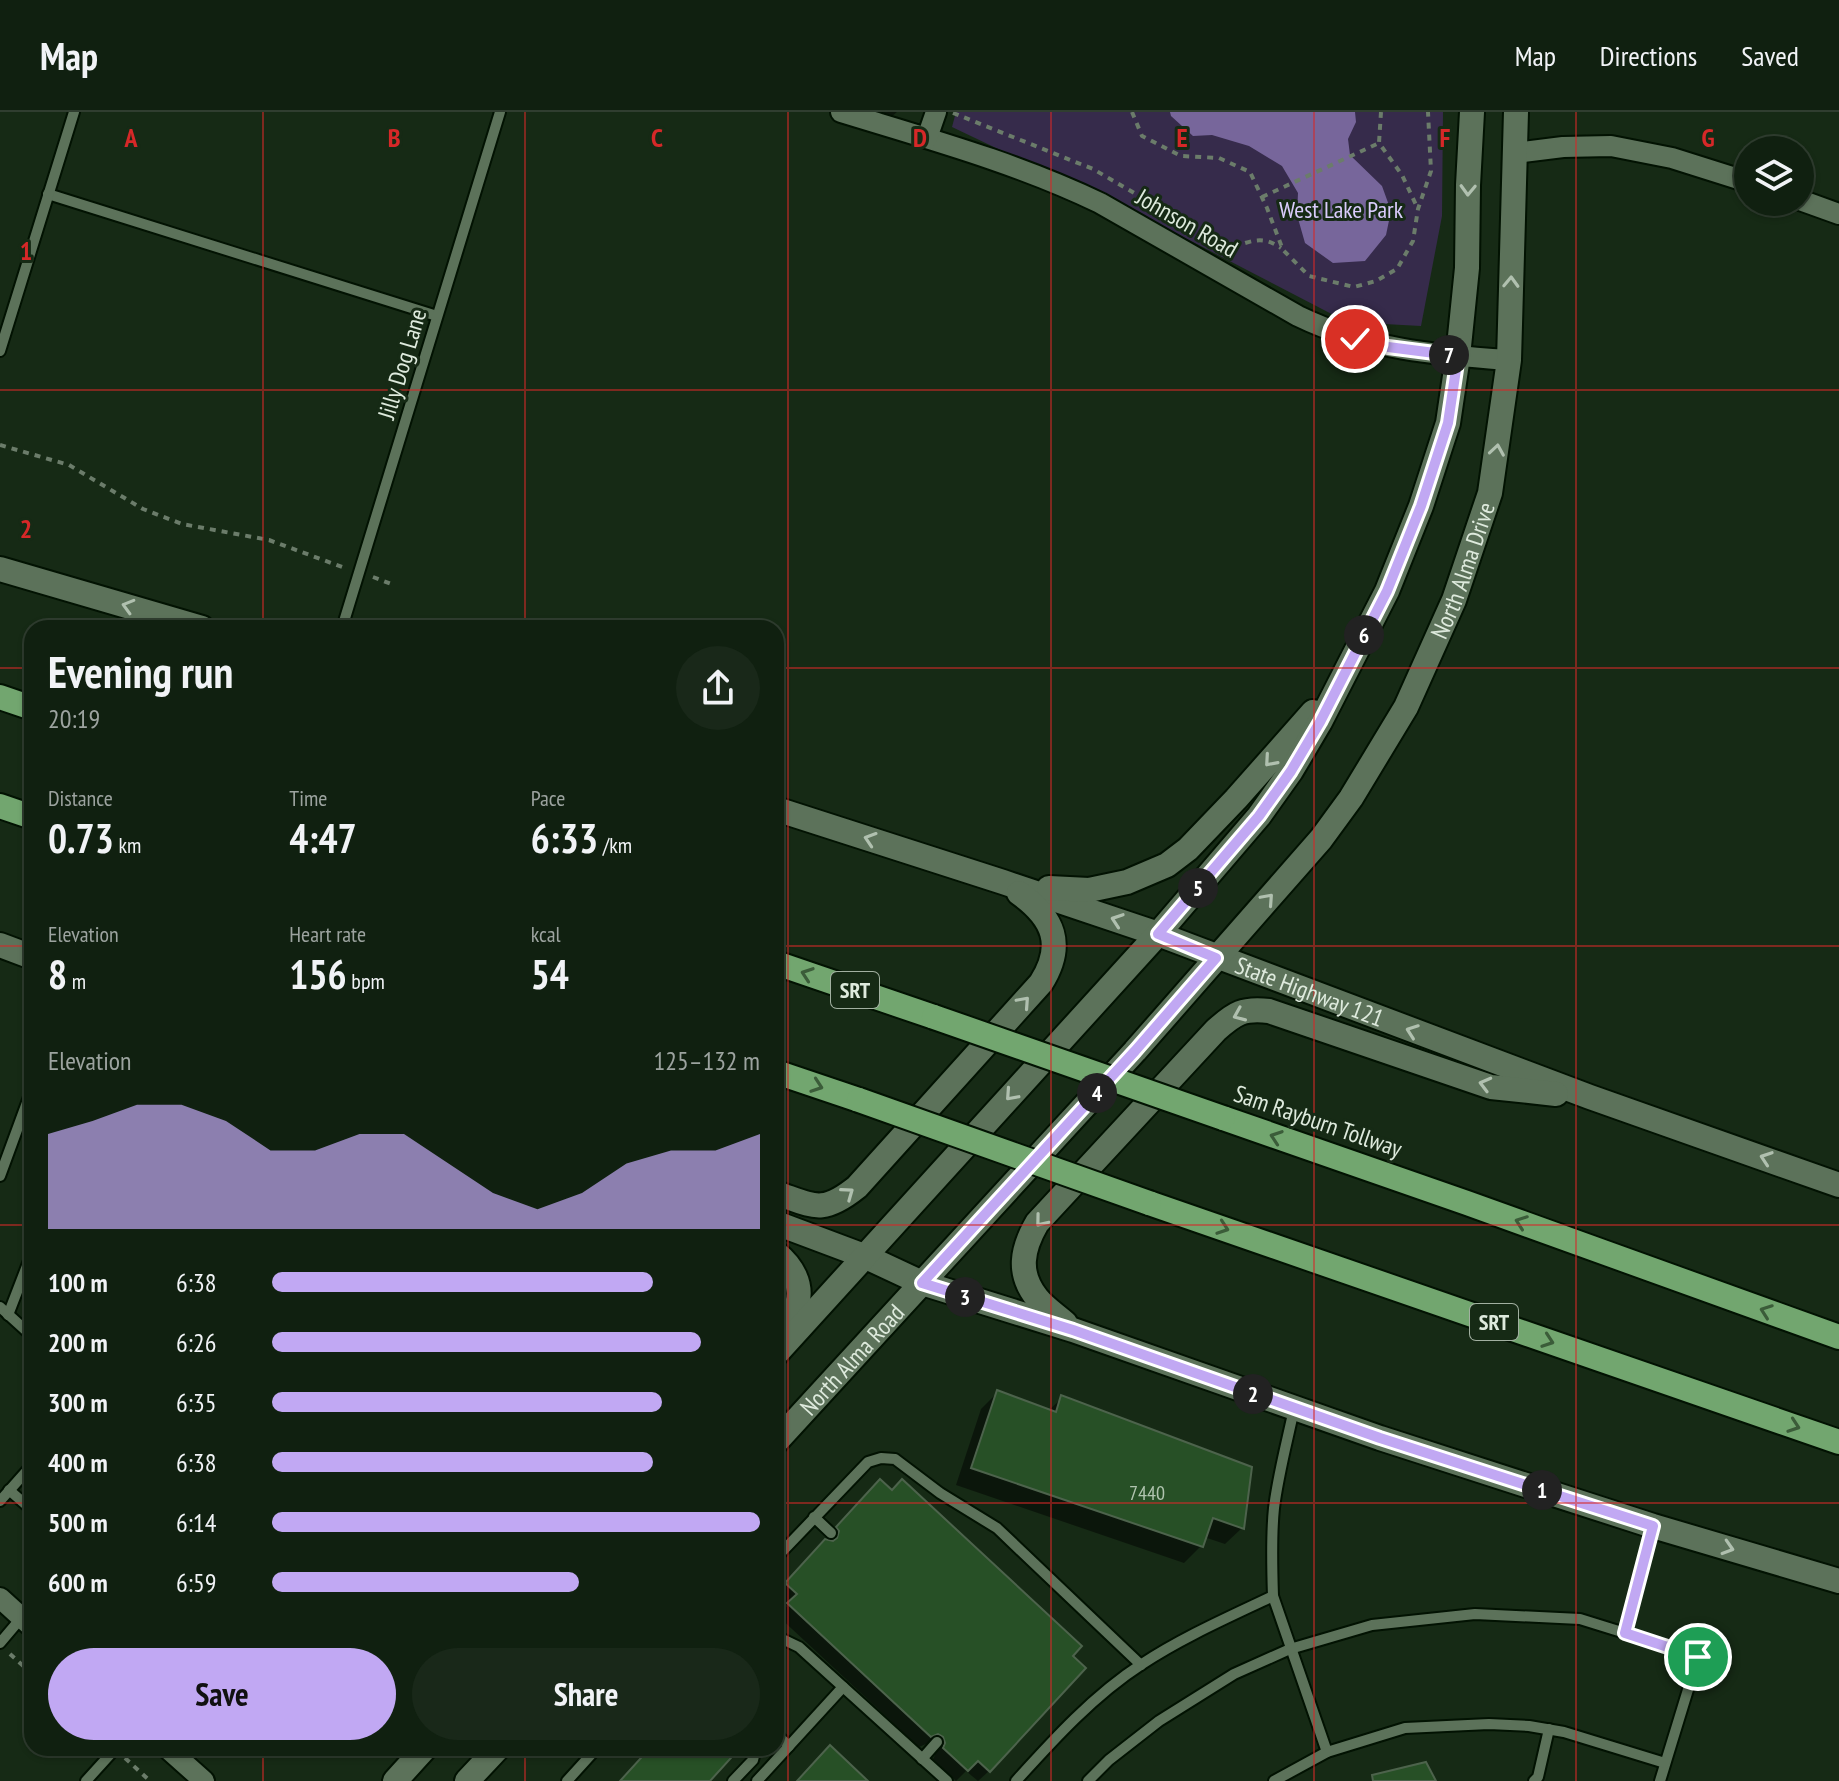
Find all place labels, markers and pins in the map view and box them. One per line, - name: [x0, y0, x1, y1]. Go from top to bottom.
- pin: [1321, 305, 1389, 373]
- pin: 7: [1429, 335, 1469, 375]
- pin: 6: [1344, 615, 1384, 655]
- pin: 5: [1178, 868, 1218, 908]
- pin: 4: [1077, 1073, 1117, 1113]
- pin: 3: [945, 1277, 985, 1317]
- pin: 2: [1233, 1374, 1273, 1414]
- pin: 1: [1522, 1470, 1562, 1510]
- pin: [1664, 1623, 1732, 1691]

